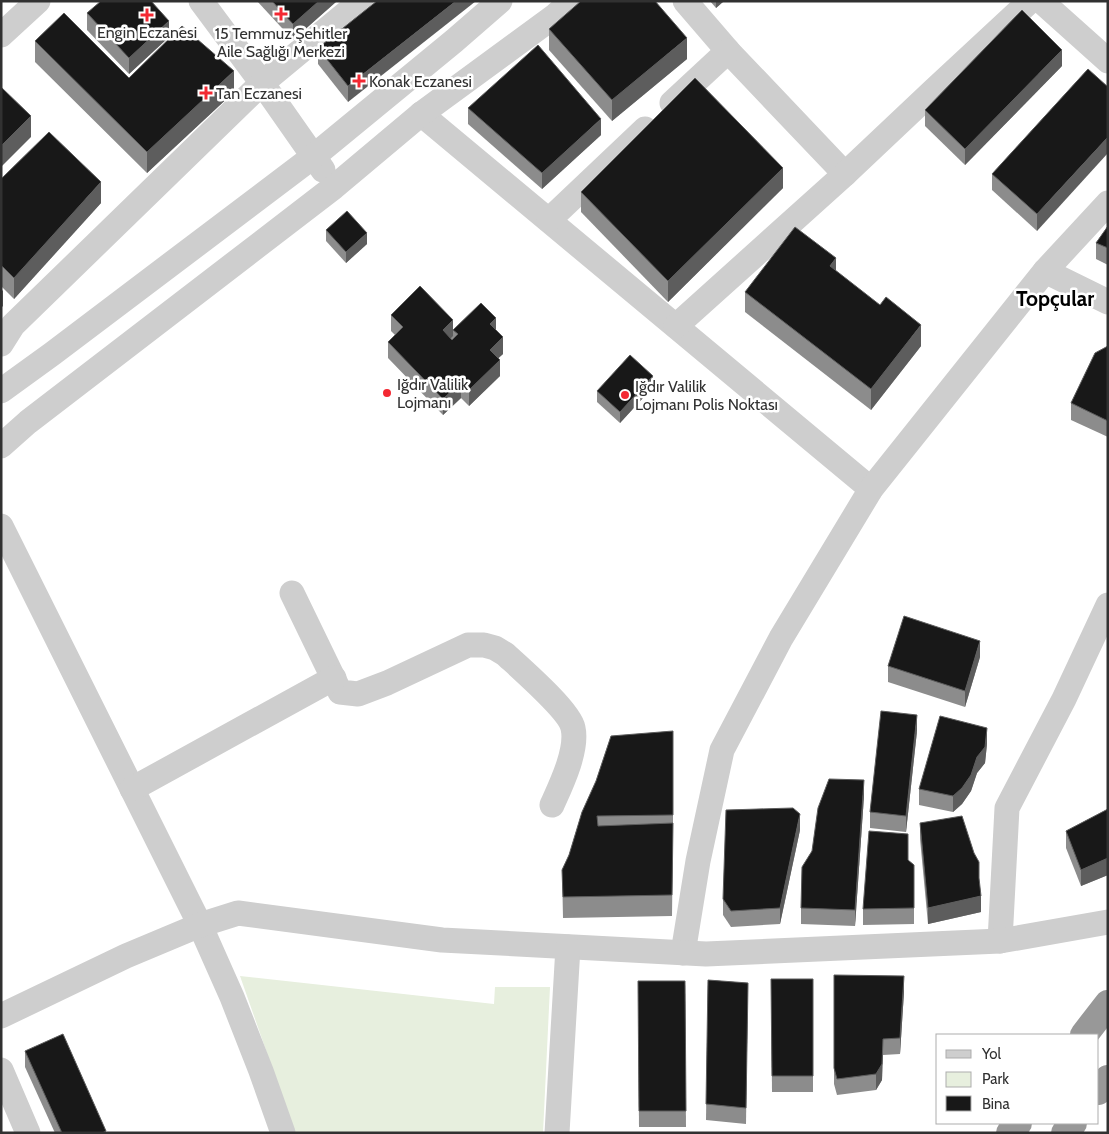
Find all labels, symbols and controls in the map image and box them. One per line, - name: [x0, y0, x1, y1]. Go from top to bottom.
- marker: 15 Temmuz Şehitler Aile Sağlığı Merkezi: [274, 7, 288, 21]
- marker: Engin Eczanesi: [141, 9, 153, 21]
- place label: Engin Eczanesi: [97, 23, 197, 42]
- place label: 15 Temmuz Şehitler Aile Sağlığı Merkezi: [215, 24, 348, 61]
- place label: Konak Eczanesi: [369, 72, 472, 91]
- marker: Konak Eczanesi: [353, 75, 365, 87]
- place label: Tan Eczanesi: [216, 84, 302, 103]
- marker: Tan Eczanesi: [200, 87, 212, 99]
- district label: Topçular: [1016, 286, 1094, 311]
- place label: Iğdır Valilik Lojmanı: [397, 375, 469, 412]
- place label: Iğdır Valilik Lojmanı Polis Noktası: [635, 377, 778, 414]
- marker: Iğdır Valilik Lojmanı: [381, 387, 393, 399]
- marker: Iğdır Valilik Lojmanı Polis Noktası: [619, 389, 631, 401]
- legend: [936, 1034, 1099, 1124]
- text: Yol: [981, 1045, 1001, 1063]
- text: Park: [982, 1070, 1009, 1088]
- text: Bina: [982, 1095, 1010, 1113]

